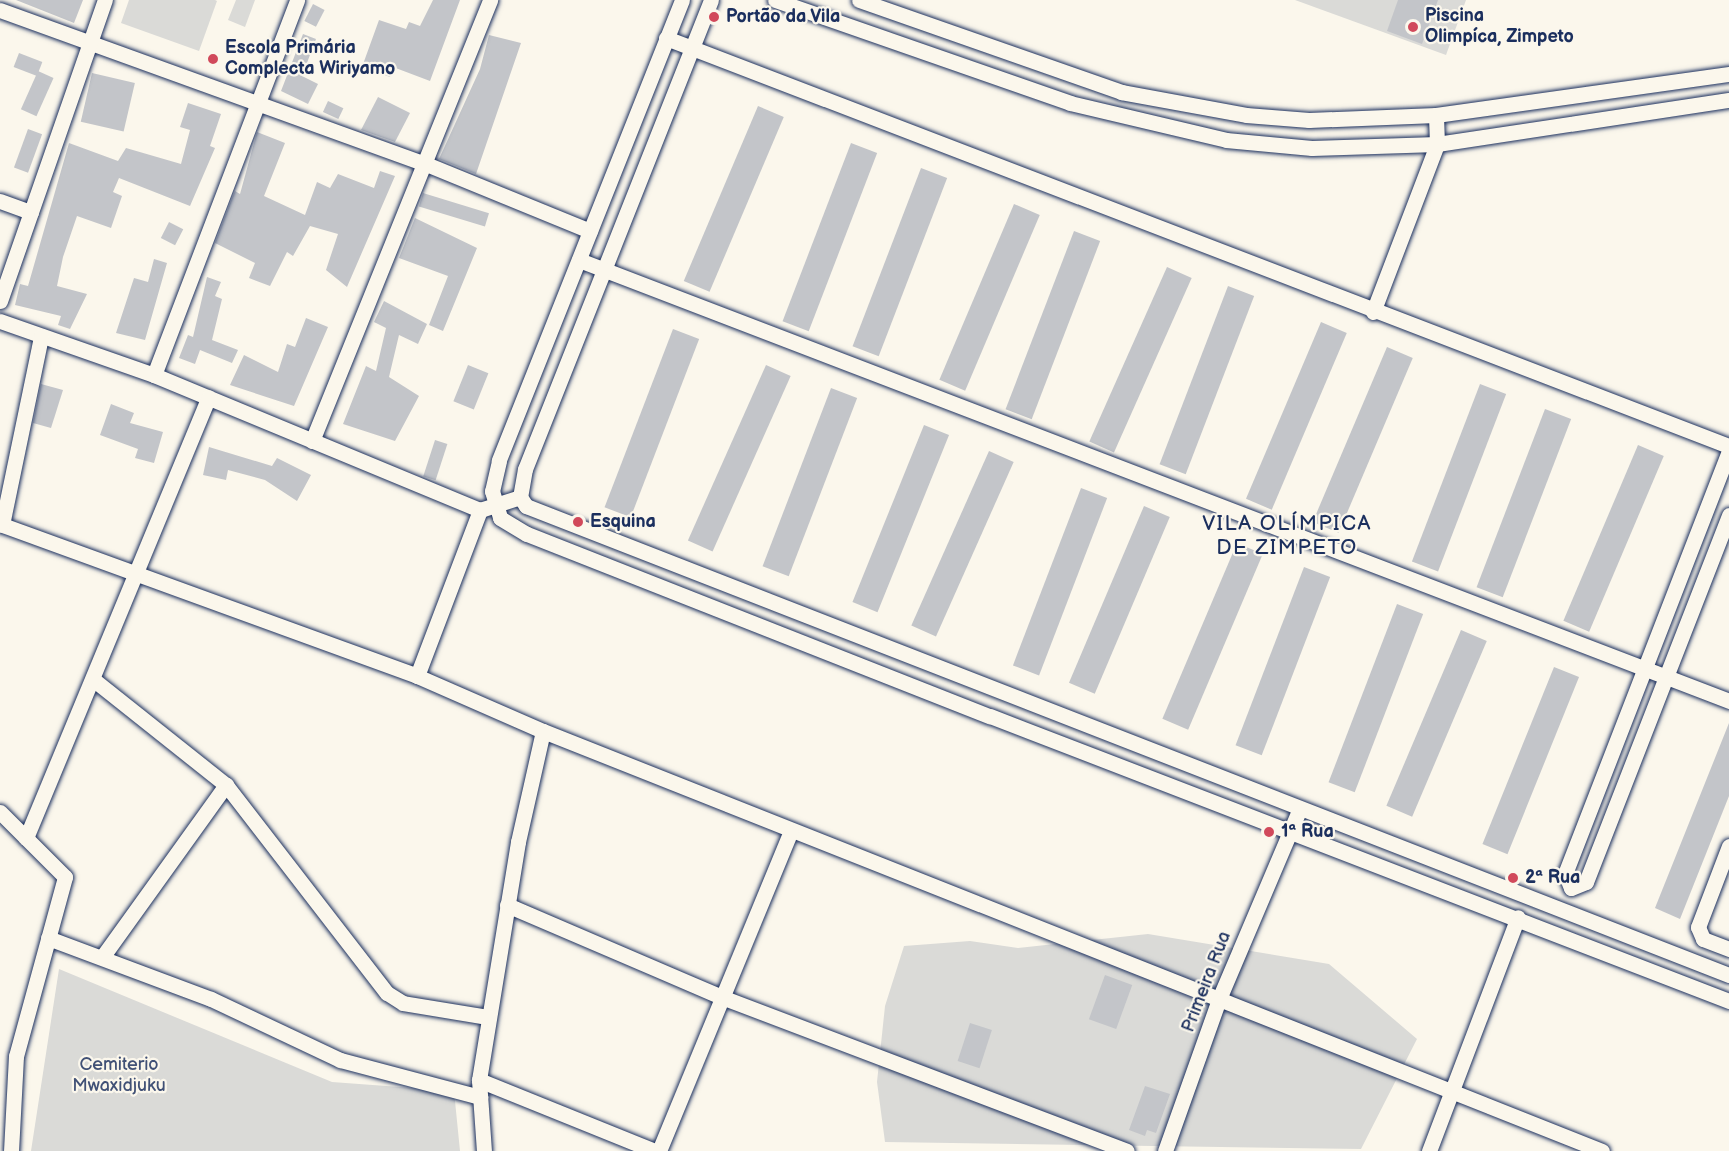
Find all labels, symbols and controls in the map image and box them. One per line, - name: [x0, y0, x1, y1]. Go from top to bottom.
- place label: Portão da Vila: [726, 6, 841, 28]
- place label: Piscina Olimpíca, Zimpeto: [1425, 6, 1574, 48]
- marker: Portão da Vila: [707, 10, 721, 24]
- marker: Piscina Olimpíca, Zimpeto: [1406, 20, 1420, 34]
- place label: Escola Primária Complecta Wiriyamo: [225, 38, 395, 80]
- marker: Escola Primária Complecta Wiriyamo: [206, 52, 220, 66]
- place label: Esquina: [590, 511, 656, 533]
- district label: VILA OLÍMPICA DE ZIMPETO: [1202, 511, 1372, 561]
- marker: Esquina: [571, 515, 585, 529]
- place label: 1ª Rua: [1281, 821, 1334, 843]
- marker: 1ª Rua: [1262, 825, 1276, 839]
- place label: 2ª Rua: [1525, 867, 1580, 889]
- marker: 2ª Rua: [1506, 871, 1520, 885]
- street label: Primeira Rua: [1178, 929, 1236, 1035]
- park label: Cemiterio Mwaxidjuku: [72, 1055, 166, 1098]

